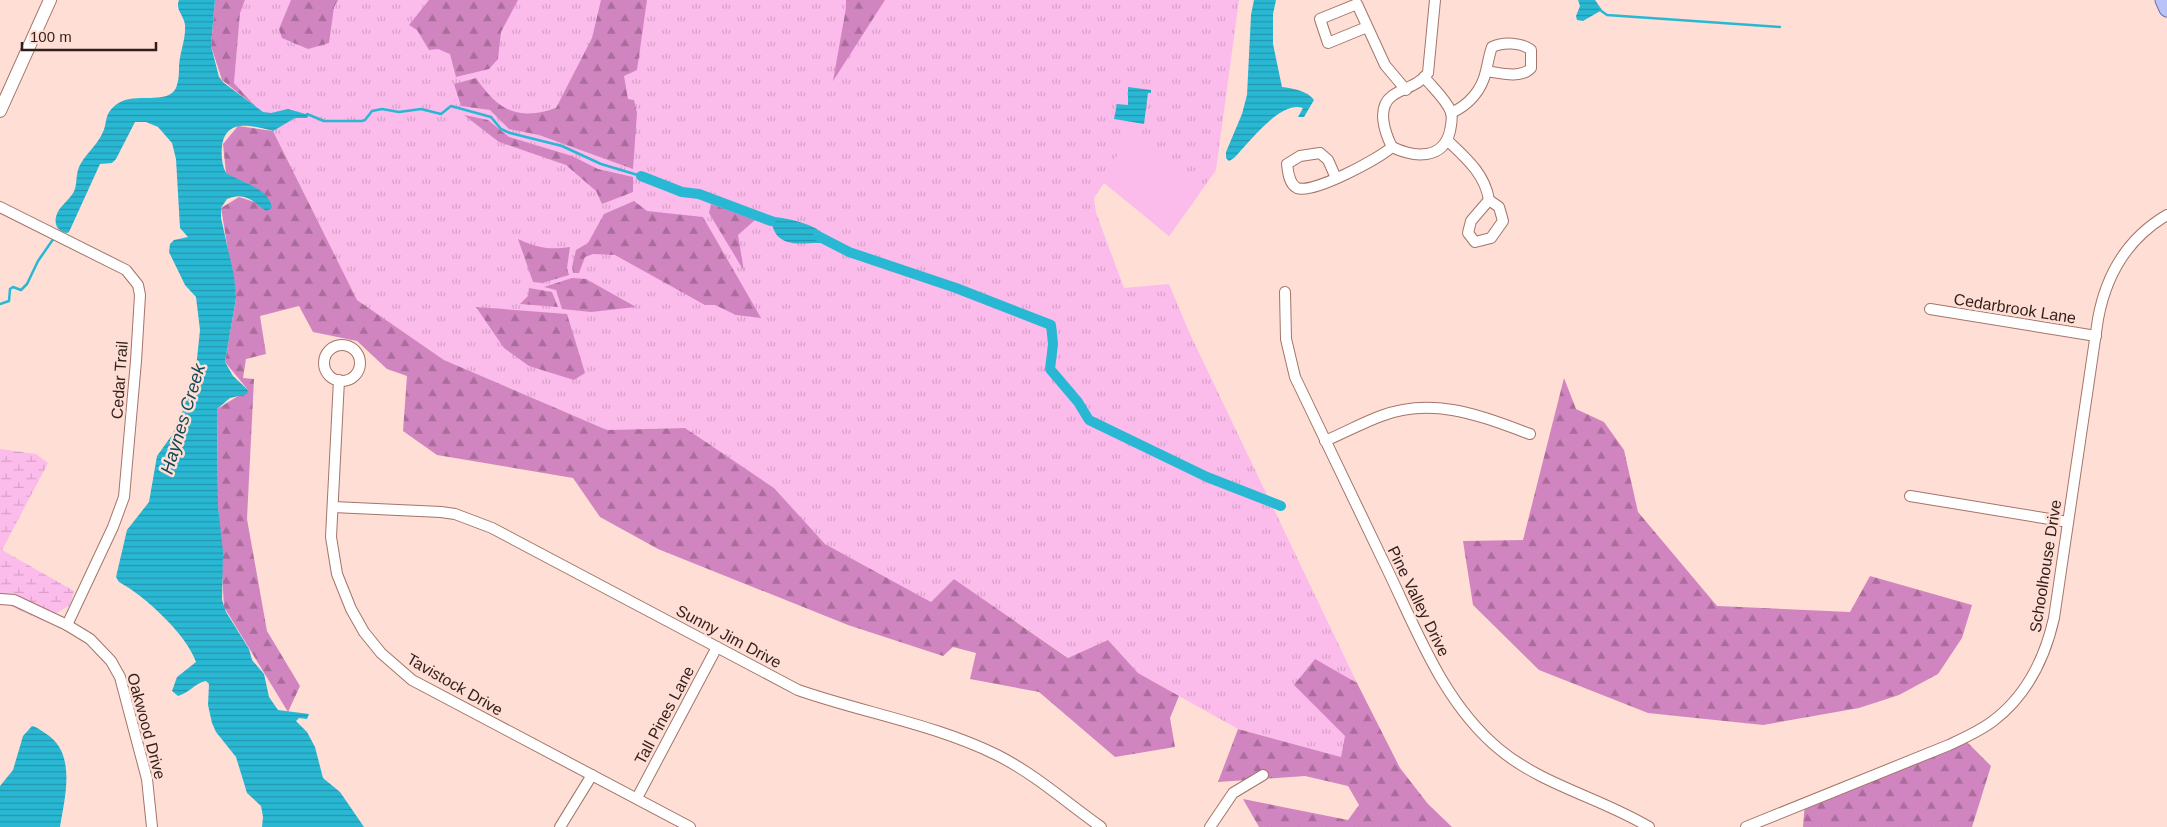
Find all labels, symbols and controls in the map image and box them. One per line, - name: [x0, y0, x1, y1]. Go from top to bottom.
- scale bar: [22, 20, 156, 52]
- text: 100 m: [30, 28, 72, 45]
- street label: Cedarbrook Lane: [1953, 290, 2077, 327]
- street label: Cedar Trail: [108, 340, 131, 420]
- water label: Haynes Creek: [157, 361, 210, 476]
- street label: Schoolhouse Drive: [2027, 498, 2064, 634]
- street label: Pine Valley Drive: [1384, 543, 1453, 659]
- street label: Sunny Jim Drive: [673, 602, 784, 671]
- street label: Tavistock Drive: [404, 650, 506, 719]
- street label: Tall Pines Lane: [631, 663, 697, 767]
- street label: Oakwood Drive: [124, 671, 169, 781]

